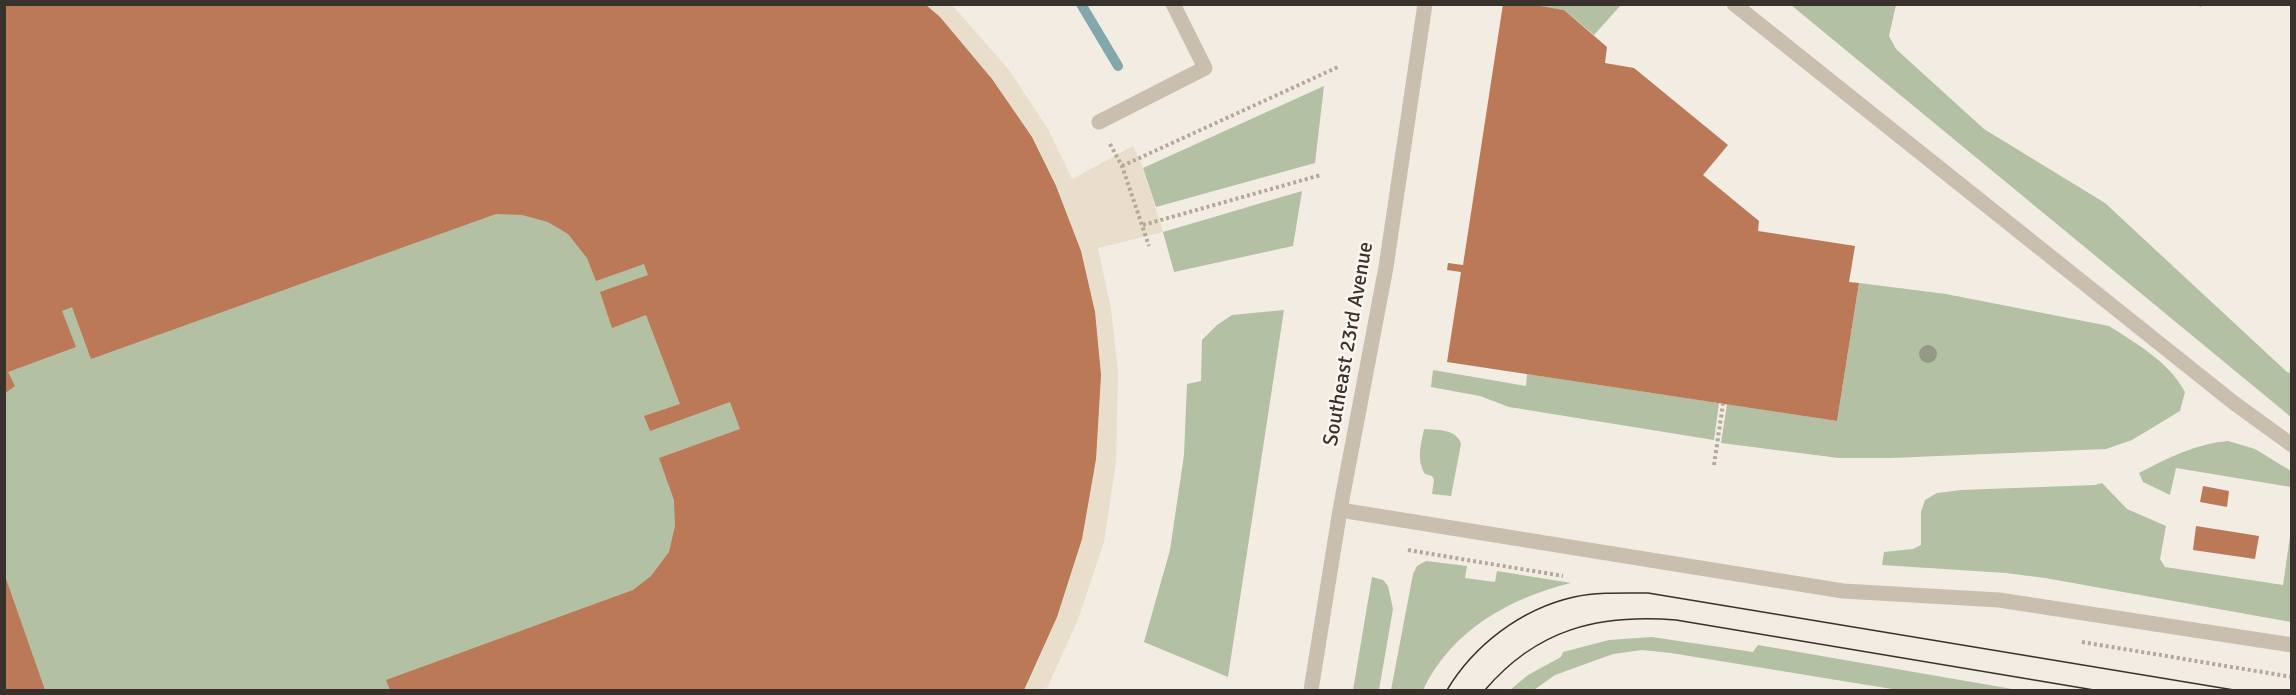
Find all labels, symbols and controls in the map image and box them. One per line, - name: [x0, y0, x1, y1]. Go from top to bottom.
- street label: Southeast 23rd Avenue: [1319, 240, 1379, 448]

